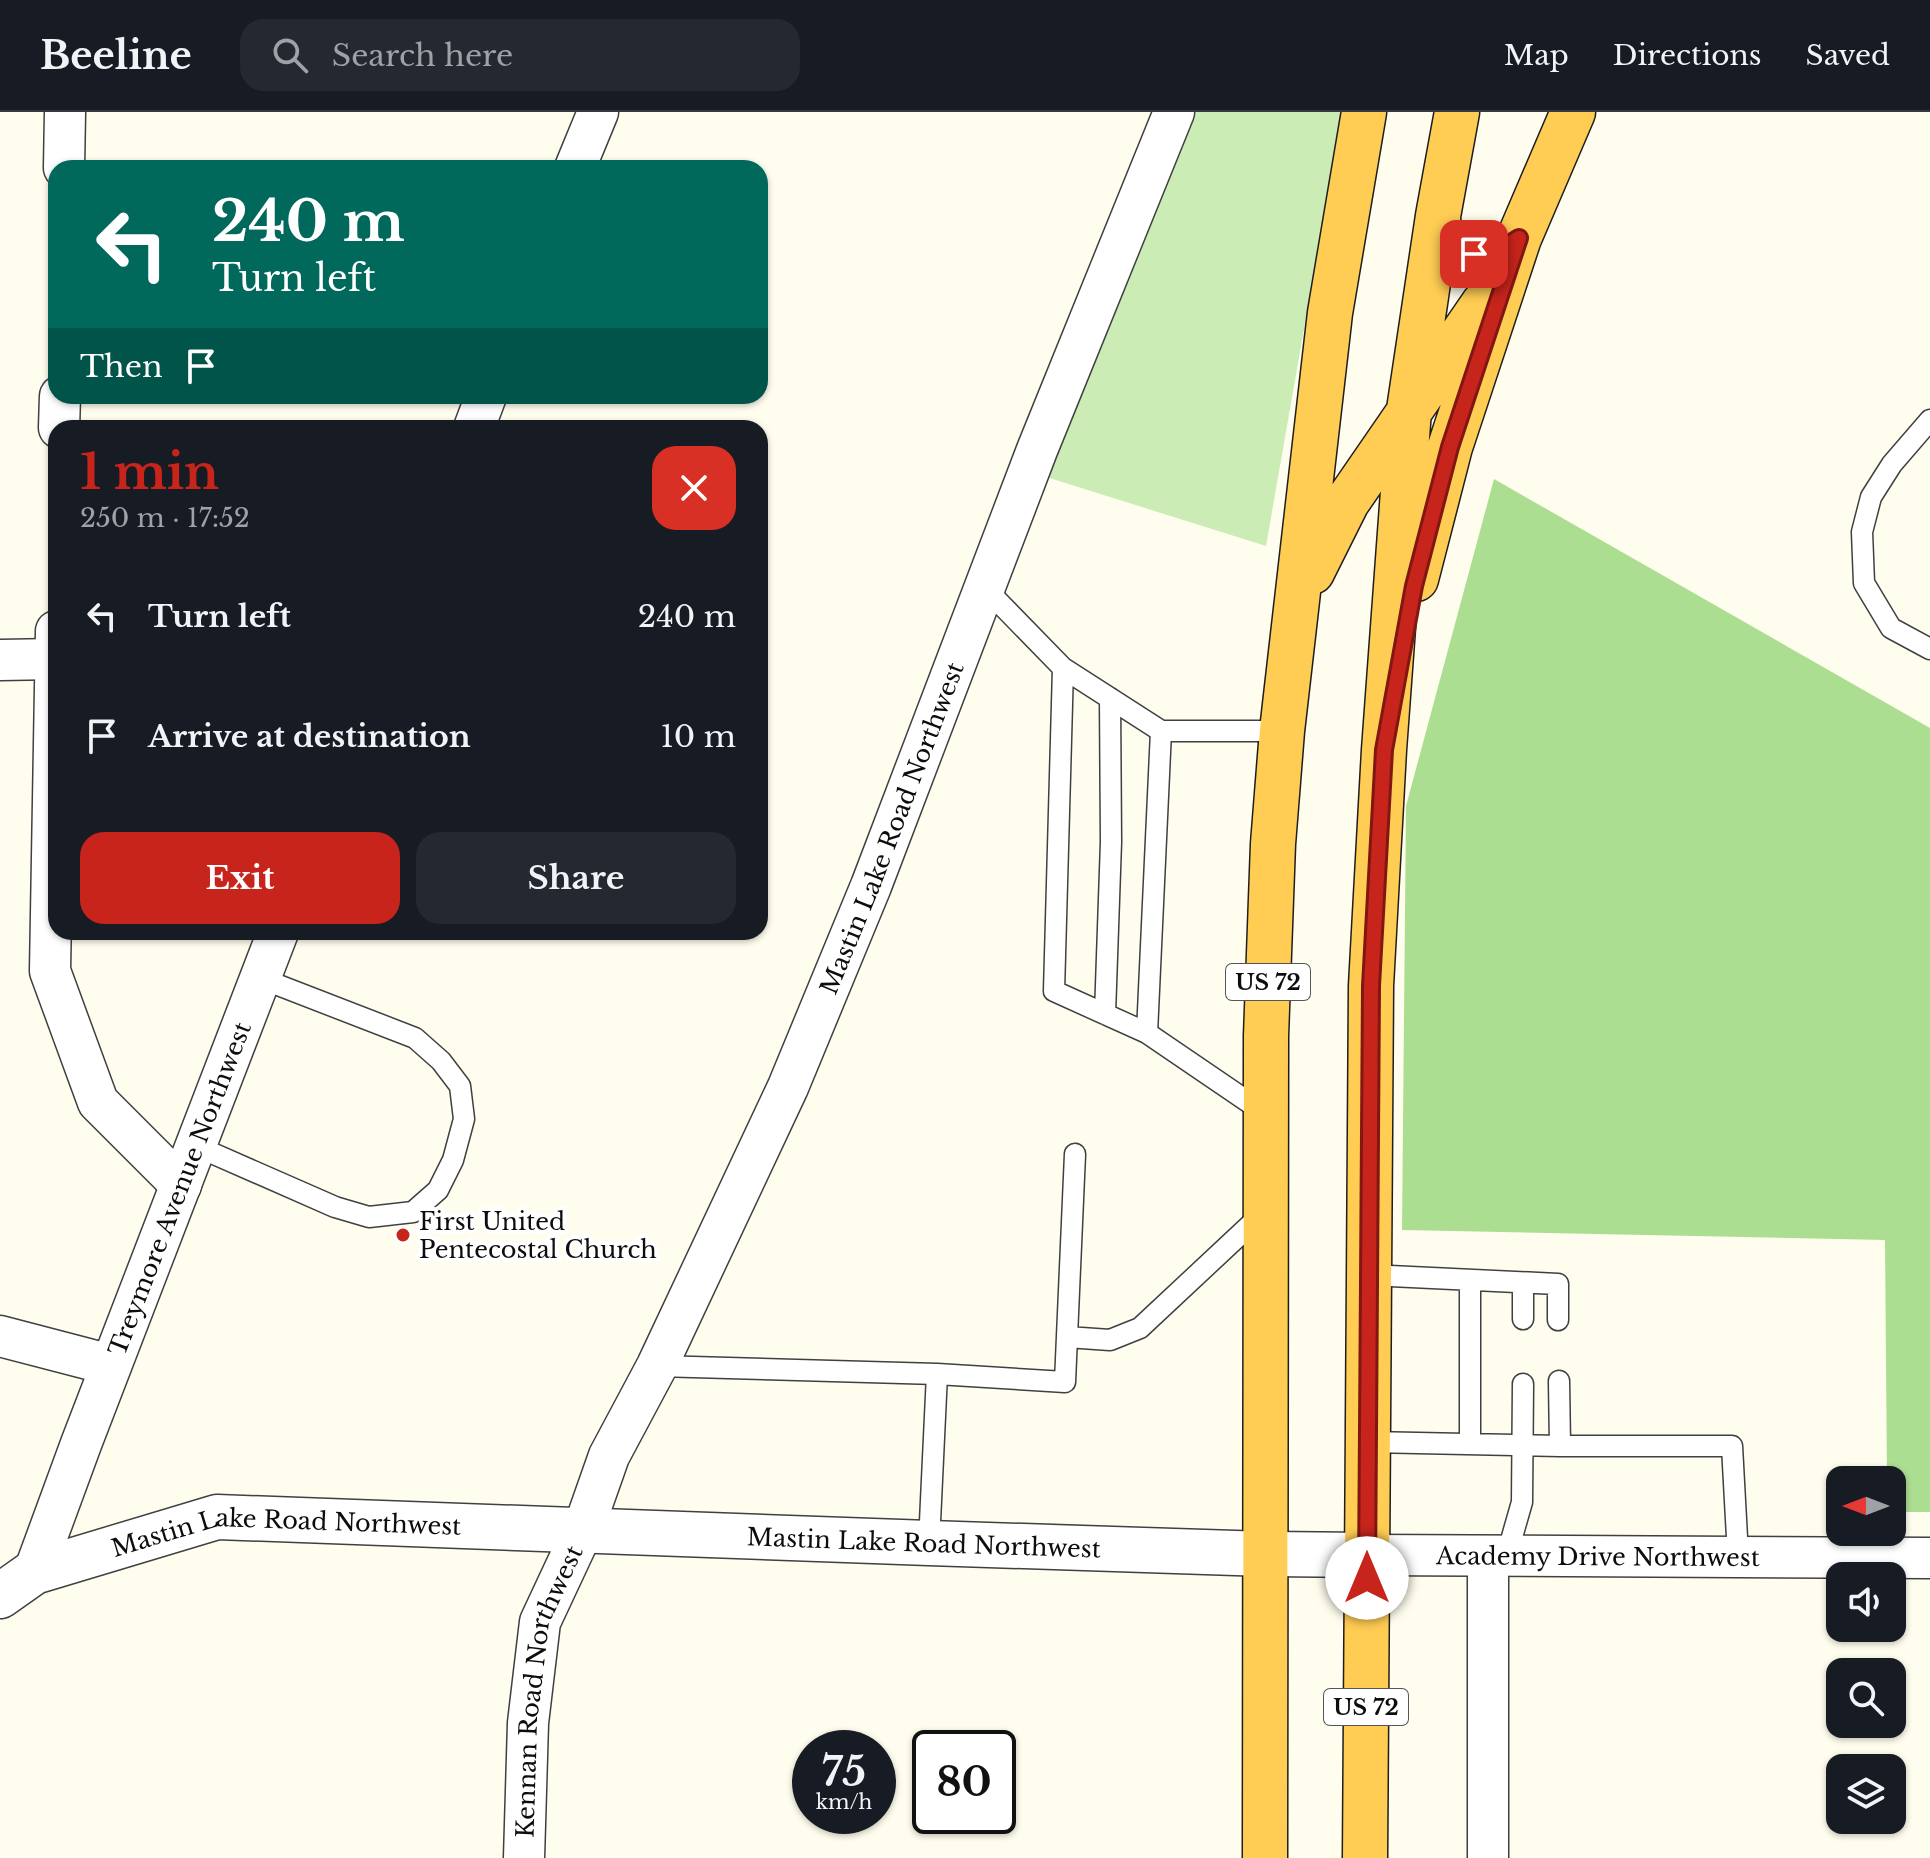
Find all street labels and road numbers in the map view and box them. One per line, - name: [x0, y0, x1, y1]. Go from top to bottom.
- street label: Mastin Lake Road Northwest: [814, 658, 969, 998]
- road number: US 72: [1226, 964, 1310, 1000]
- street label: Treymore Avenue Northwest: [102, 1018, 257, 1360]
- street label: Mastin Lake Road Northwest: [108, 1502, 462, 1562]
- street label: Mastin Lake Road Northwest: [746, 1522, 1101, 1563]
- street label: Kennan Road Northwest: [510, 1541, 588, 1838]
- street label: Academy Drive Northwest: [1435, 1541, 1760, 1572]
- road number: US 72: [1324, 1689, 1408, 1725]

